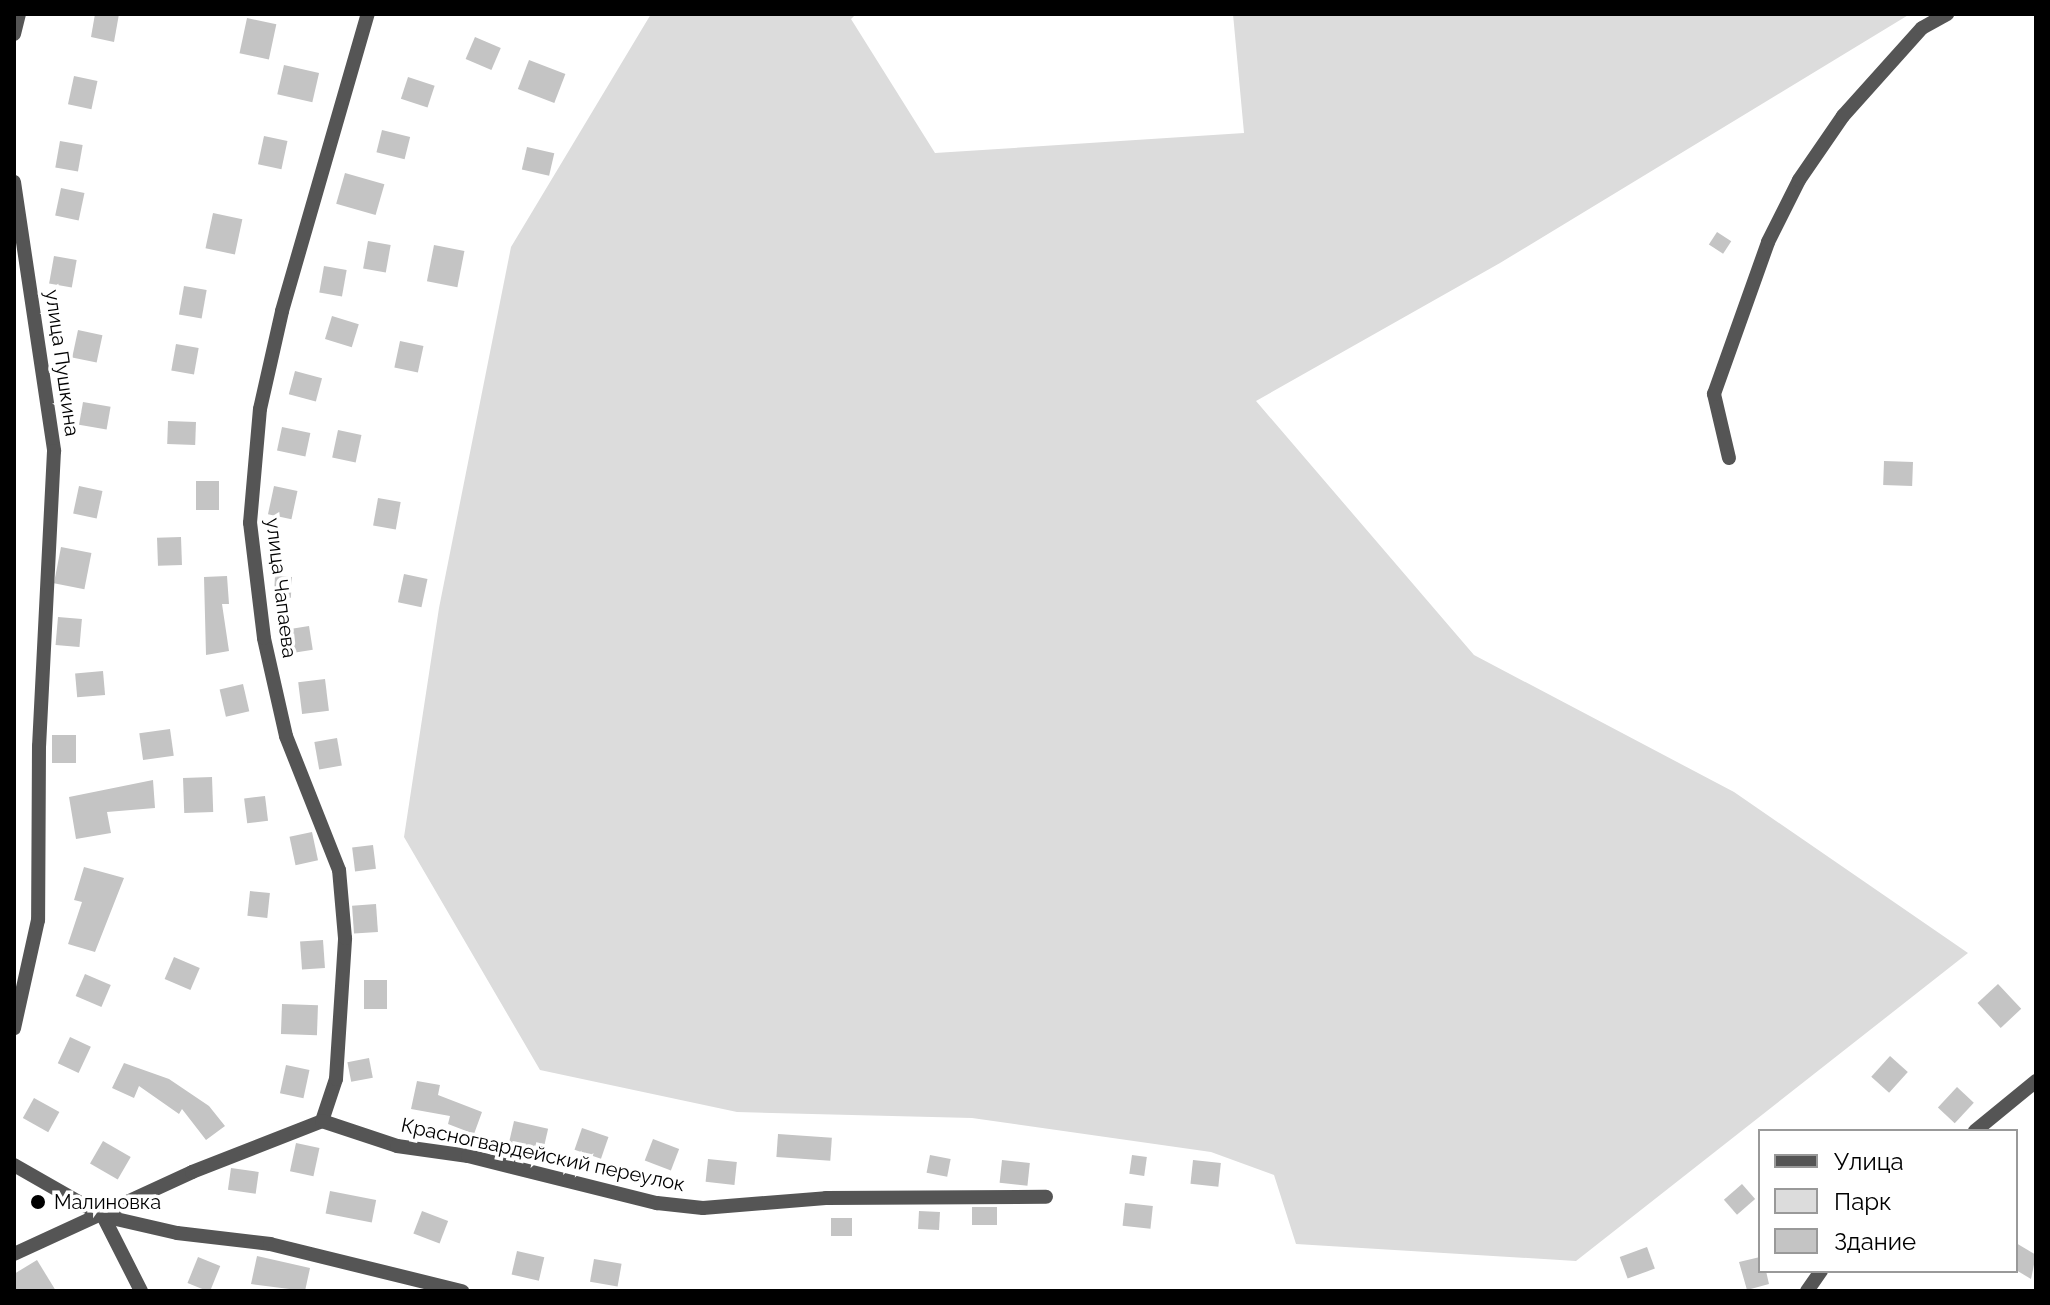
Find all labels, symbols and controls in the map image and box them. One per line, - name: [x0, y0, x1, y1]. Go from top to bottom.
- street label: улица Пушкина: [40, 288, 84, 438]
- street label: улица Чапаева: [260, 517, 302, 659]
- street label: Красногвардейский переулок: [399, 1113, 687, 1197]
- legend: [1758, 1129, 2018, 1273]
- text: Улица: [1834, 1147, 1904, 1176]
- text: Парк: [1834, 1187, 1892, 1216]
- place label: Малиновка: [54, 1190, 161, 1214]
- marker: Малиновка: [29, 1193, 47, 1211]
- text: Здание: [1834, 1227, 1916, 1256]

